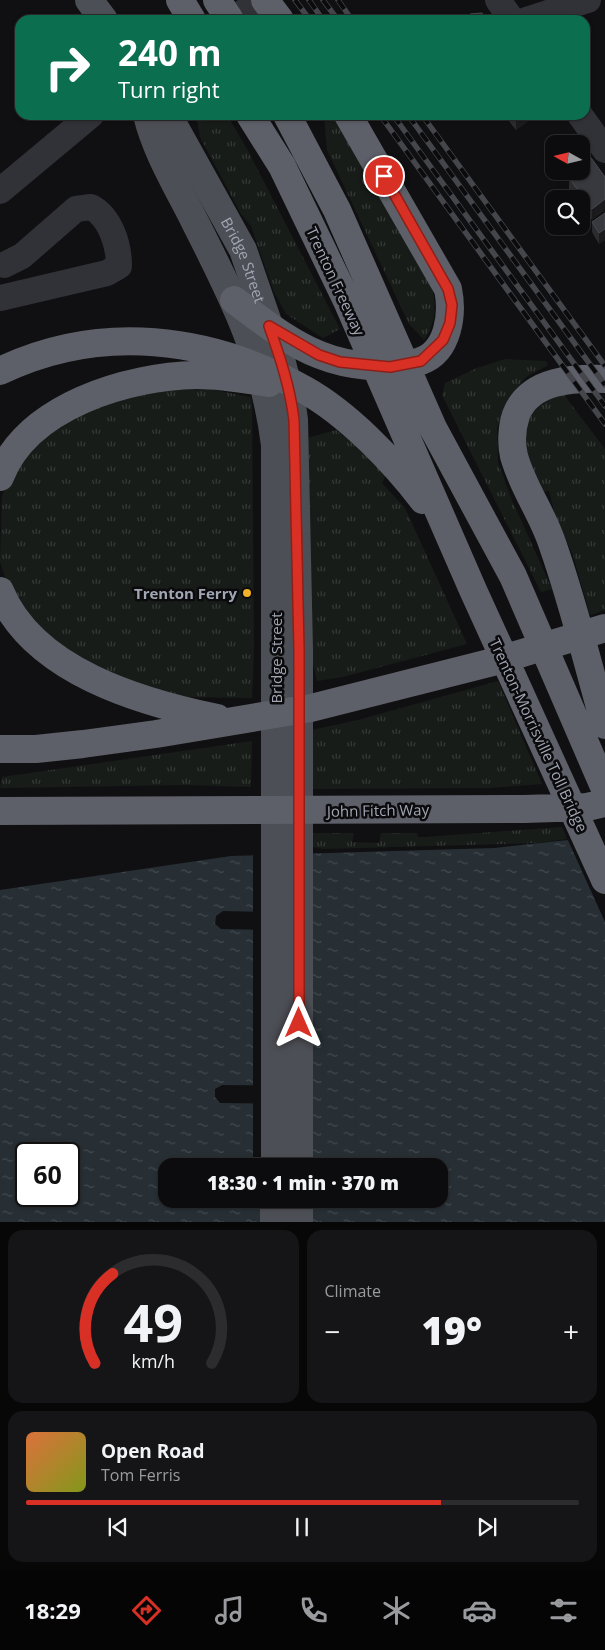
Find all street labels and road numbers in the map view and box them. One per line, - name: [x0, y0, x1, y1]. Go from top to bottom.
- street label: Bridge Street: [217, 214, 270, 305]
- street label: Trenton Freeway: [302, 223, 370, 339]
- street label: Bridge Street: [266, 612, 286, 704]
- street label: Trenton-Morrisville Toll Bridge: [485, 635, 593, 835]
- street label: John Fitch Way: [325, 799, 430, 821]

